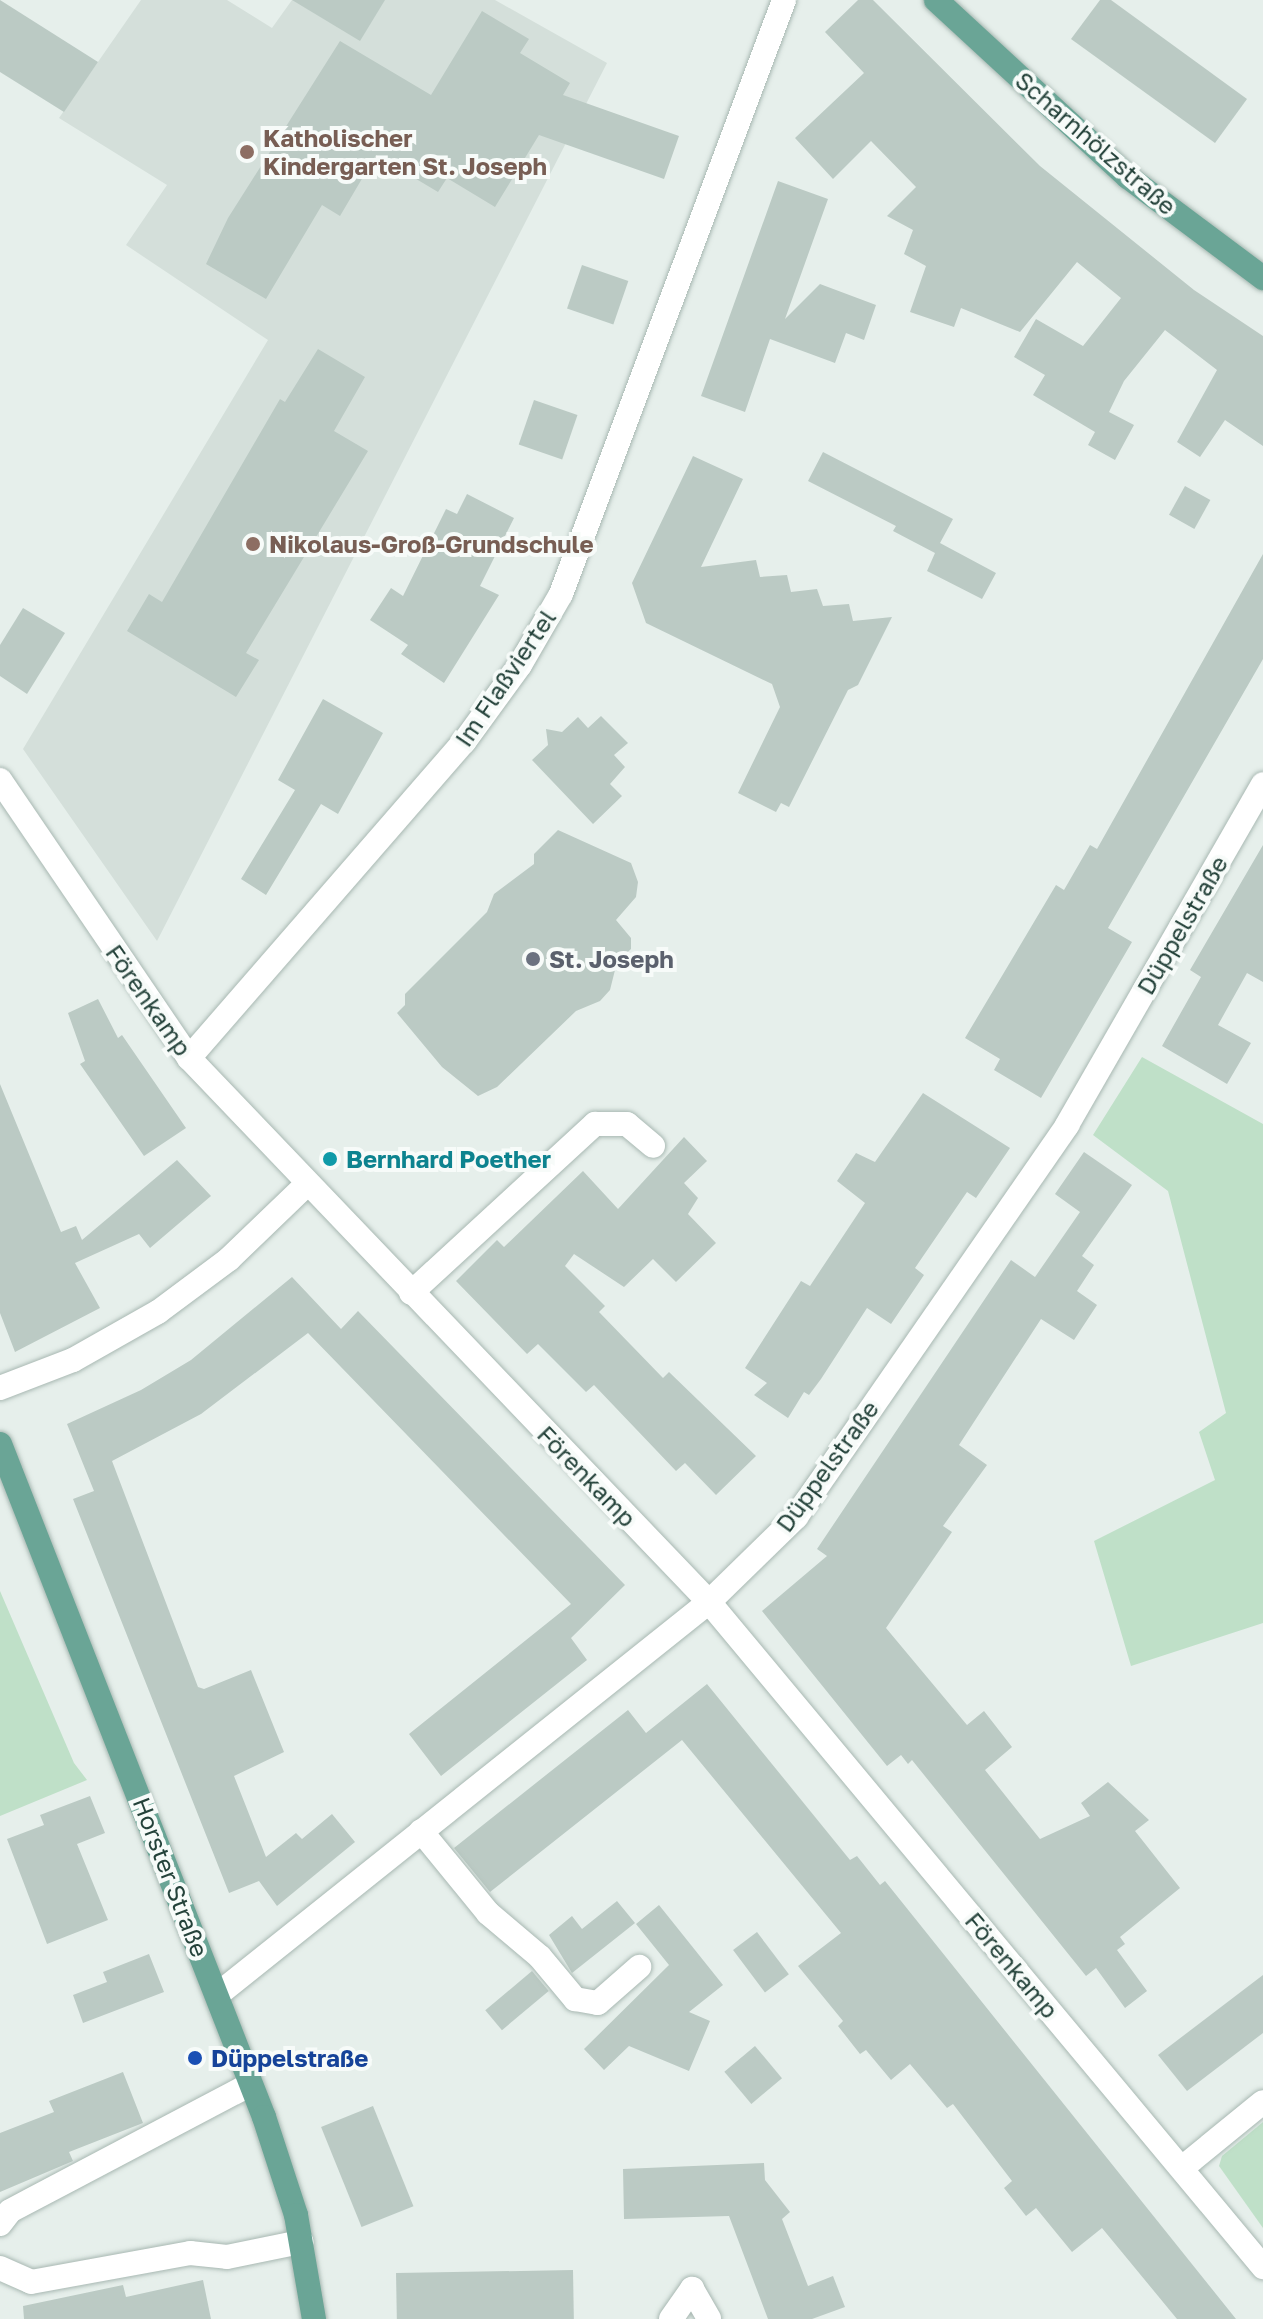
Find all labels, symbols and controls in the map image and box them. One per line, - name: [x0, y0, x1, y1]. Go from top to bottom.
- street label: Scharnhölzstraße: [1010, 66, 1182, 220]
- place label: Katholischer Kindergarten St. Joseph: [263, 124, 547, 180]
- marker: Katholischer Kindergarten St. Joseph: [238, 143, 256, 161]
- place label: Nikolaus-Groß-Grundschule: [269, 530, 594, 558]
- marker: Nikolaus-Groß-Grundschule: [244, 535, 262, 553]
- street label: Im Flaßviertel: [449, 604, 561, 752]
- street label: Düppelstraße: [1131, 851, 1233, 999]
- street label: Förenkamp: [100, 939, 198, 1061]
- place label: St. Joseph: [549, 945, 674, 973]
- marker: St. Joseph: [524, 950, 542, 968]
- place label: Bernhard Poether: [346, 1145, 551, 1173]
- marker: Bernhard Poether: [321, 1150, 339, 1168]
- street label: Düppelstraße: [770, 1395, 884, 1537]
- street label: Förenkamp: [532, 1420, 642, 1532]
- street label: Horster Straße: [127, 1793, 215, 1961]
- street label: Förenkamp: [959, 1906, 1065, 2024]
- place label: Düppelstraße: [211, 2044, 368, 2072]
- marker: Düppelstraße: [186, 2049, 204, 2067]

